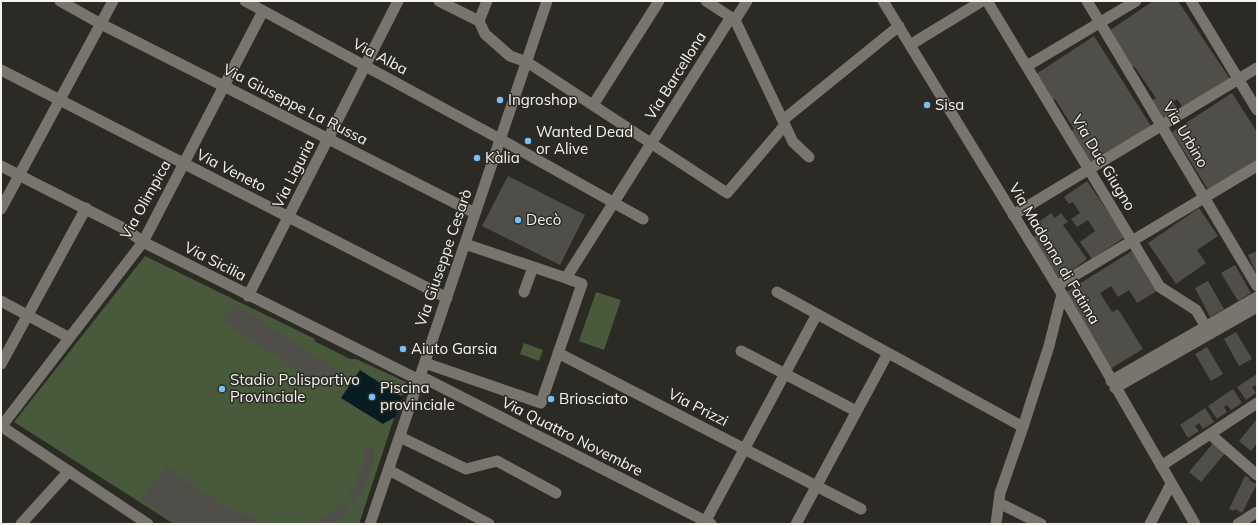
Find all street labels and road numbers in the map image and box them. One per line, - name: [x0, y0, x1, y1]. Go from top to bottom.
- street label: Via Barcellona: [642, 29, 710, 123]
- street label: Via Alba: [349, 35, 411, 79]
- street label: Via Giuseppe La Russa: [220, 61, 370, 149]
- street label: Via Urbino: [1158, 99, 1212, 171]
- street label: Via Due Giugno: [1067, 112, 1139, 214]
- street label: Via Liguria: [269, 137, 319, 211]
- street label: Via Veneto: [193, 146, 269, 196]
- street label: Via Olimpica: [117, 157, 175, 243]
- street label: Via Madonna di Fatima: [1005, 180, 1103, 328]
- street label: Via Giuseppe Cesarò: [412, 187, 476, 329]
- street label: Via Sicilia: [181, 239, 249, 285]
- street label: Via Prizzi: [665, 385, 731, 431]
- street label: Via Quattro Novembre: [499, 394, 645, 480]

